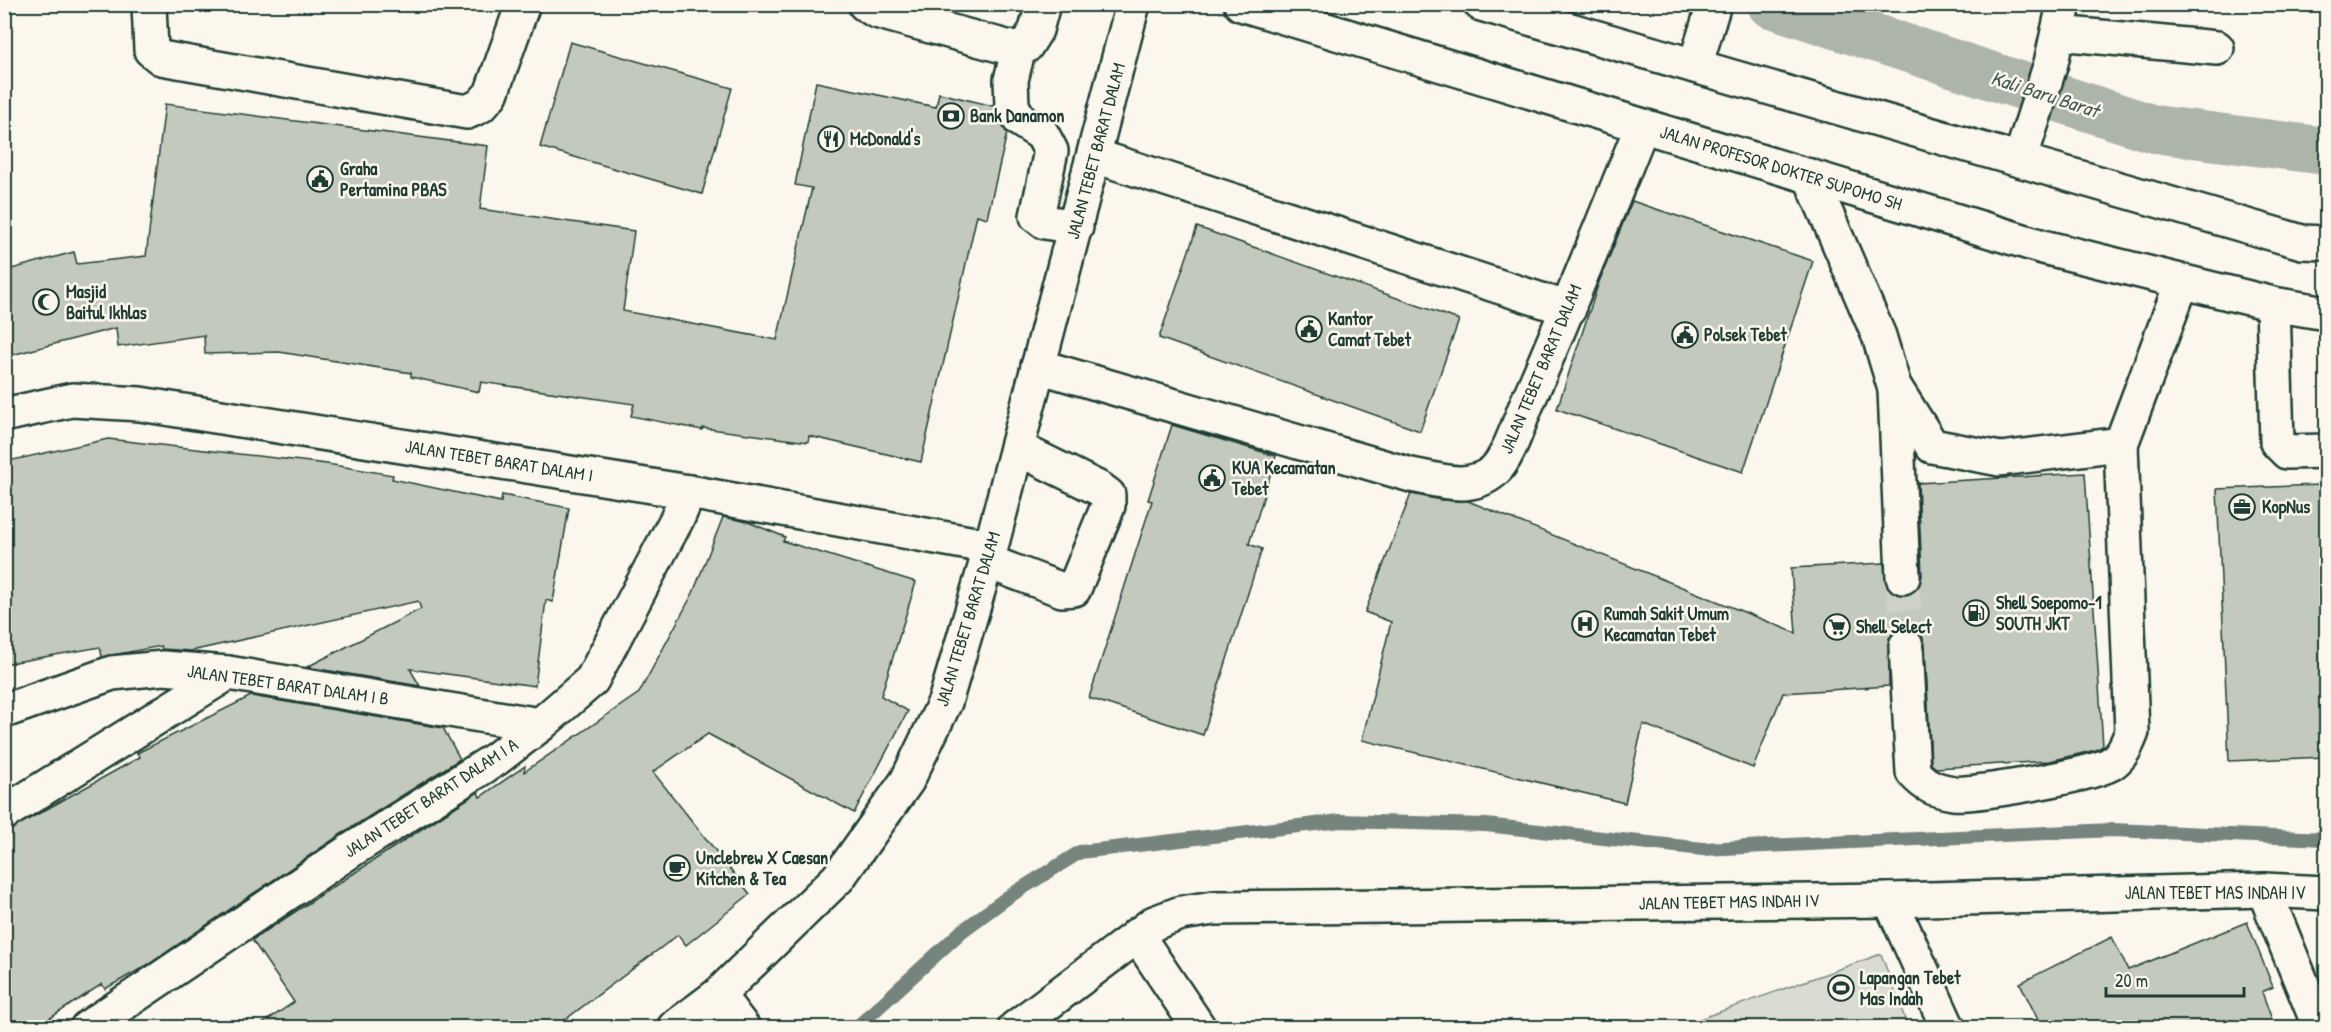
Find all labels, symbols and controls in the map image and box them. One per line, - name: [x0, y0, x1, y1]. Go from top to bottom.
- street label: JALAN TEBET BARAT DALAM: [1060, 60, 1131, 242]
- water label: Kali Baru Barat: [1988, 63, 2105, 125]
- bank icon: Bank Danamon: [936, 101, 966, 131]
- place label: Bank Danamon: [970, 103, 1064, 128]
- street label: JALAN PROFESOR DOKTER SUPOMO SH: [1657, 119, 1905, 216]
- restaurant icon: McDonald's: [816, 124, 846, 154]
- place label: McDonald's: [850, 126, 920, 151]
- place label: Graha Pertamina PBAS: [340, 156, 447, 202]
- public building icon: Graha Pertamina PBAS: [305, 164, 335, 194]
- place label: Masjid Baitul Ikhlas: [66, 279, 147, 325]
- street label: JALAN TEBET BARAT DALAM: [1494, 280, 1588, 457]
- mosque icon: Masjid Baitul Ikhlas: [31, 287, 61, 317]
- place label: Kantor Camat Tebet: [1328, 306, 1412, 352]
- public building icon: Kantor Camat Tebet: [1294, 314, 1324, 344]
- public building icon: Polsek Tebet: [1670, 320, 1700, 350]
- place label: Polsek Tebet: [1704, 322, 1788, 347]
- street label: JALAN TEBET BARAT DALAM I: [403, 433, 595, 488]
- place label: KUA Kecamatan Tebet: [1231, 455, 1336, 501]
- public building icon: KUA Kecamatan Tebet: [1197, 463, 1227, 493]
- office icon: KopNus: [2227, 492, 2257, 522]
- place label: KopNus: [2262, 494, 2310, 520]
- street label: JALAN TEBET BARAT DALAM: [929, 528, 1006, 709]
- place label: Shell Soepomo-1 SOUTH JKT: [1996, 590, 2102, 636]
- fuel station icon: Shell Soepomo-1 SOUTH JKT: [1961, 598, 1991, 628]
- place label: Rumah Sakit Umum Kecamatan Tebet: [1604, 601, 1729, 647]
- hospital icon: Rumah Sakit Umum Kecamatan Tebet: [1570, 609, 1600, 639]
- supermarket icon: Shell Select: [1822, 612, 1852, 642]
- place label: Shell Select: [1856, 614, 1932, 639]
- street label: JALAN TEBET BARAT DALAM I B: [186, 658, 390, 711]
- street label: JALAN TEBET BARAT DALAM I A: [339, 732, 523, 863]
- place label: Unclebrew X Caesan Kitchen & Tea: [696, 845, 828, 891]
- cafe icon: Unclebrew X Caesan Kitchen & Tea: [662, 853, 692, 883]
- street label: JALAN TEBET MAS INDAH IV: [2125, 880, 2306, 905]
- street label: JALAN TEBET MAS INDAH IV: [1638, 887, 1820, 916]
- scale bar: [2106, 960, 2244, 998]
- place label: Lapangan Tebet Mas Indah: [1860, 965, 1961, 1011]
- text: 20 m: [2115, 968, 2148, 993]
- sports icon: Lapangan Tebet Mas Indah: [1826, 973, 1856, 1003]

